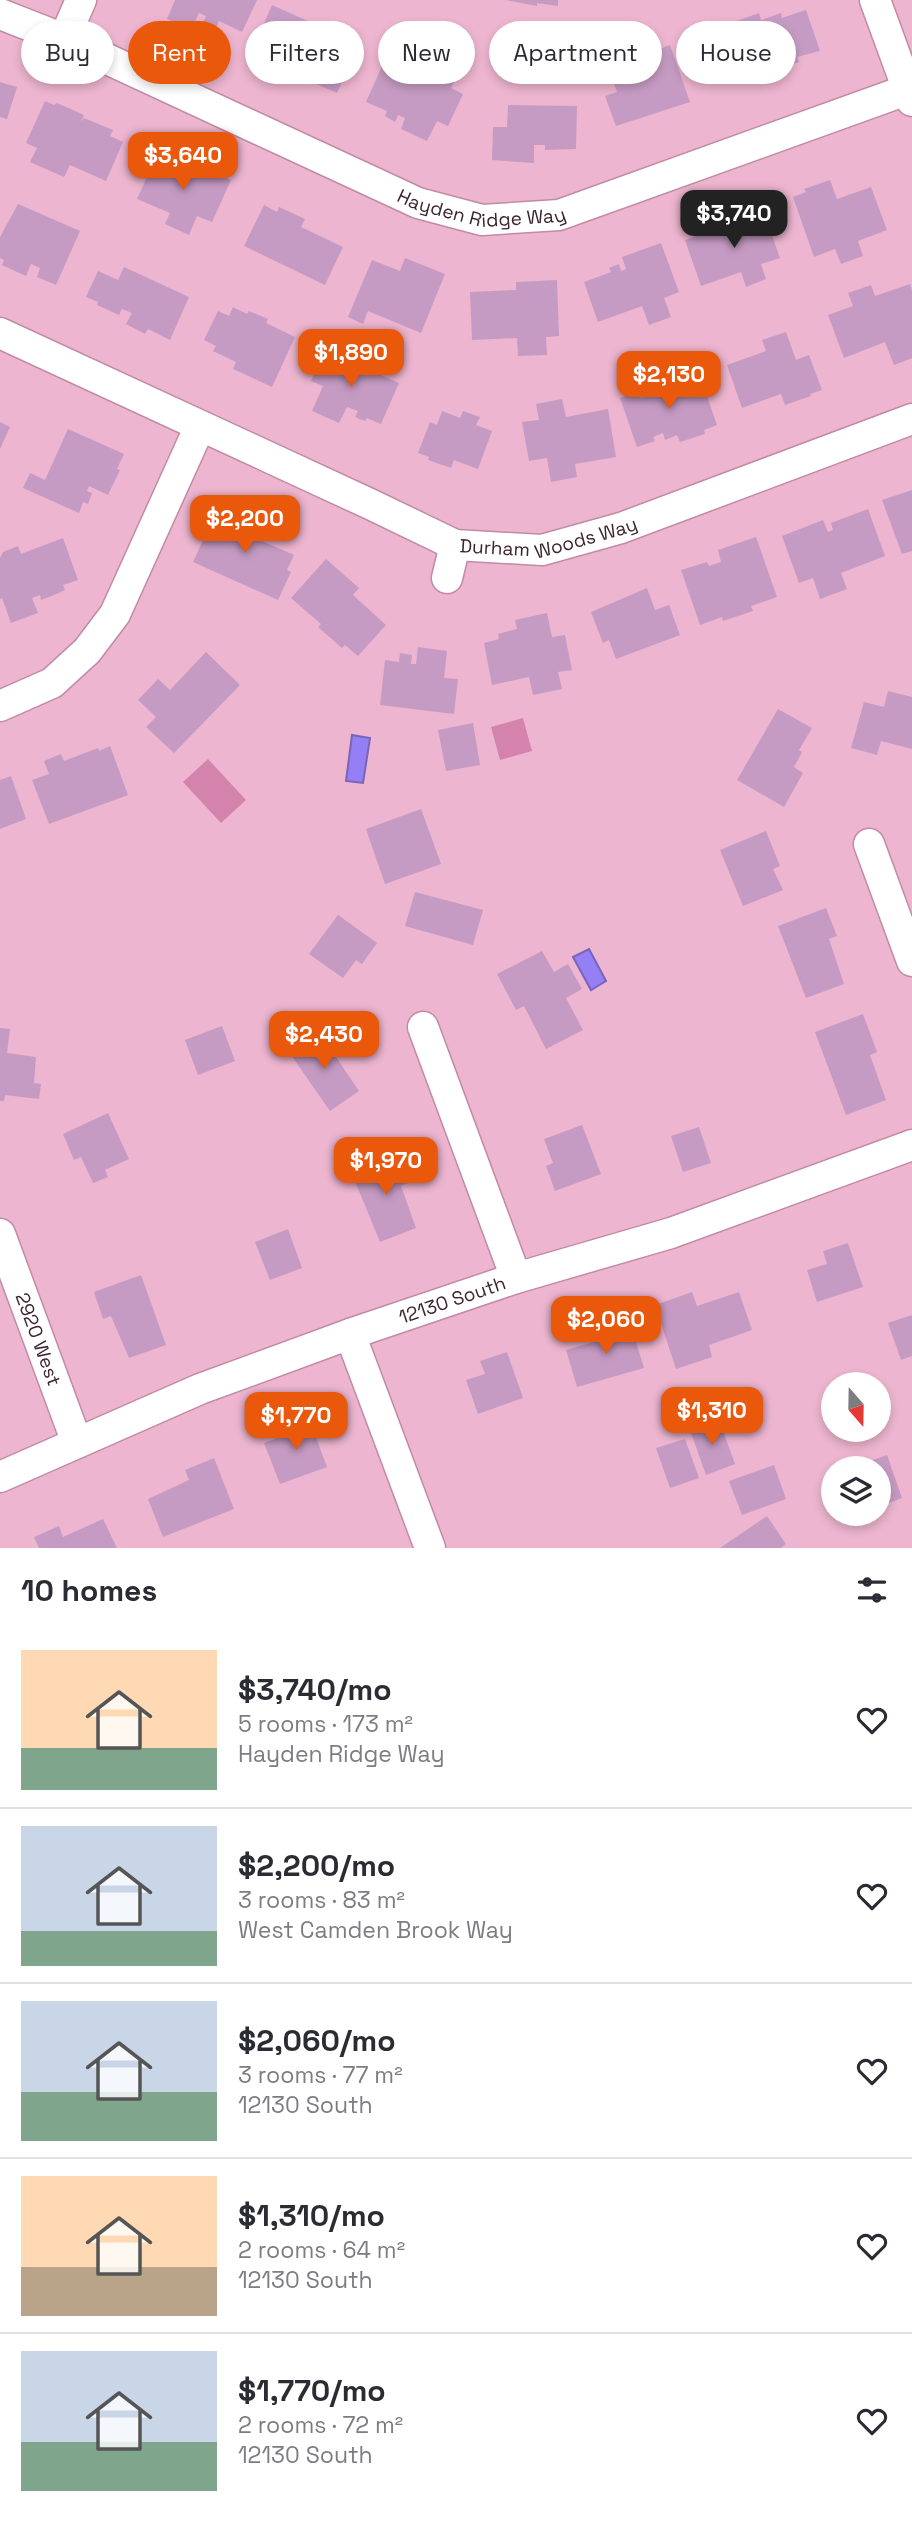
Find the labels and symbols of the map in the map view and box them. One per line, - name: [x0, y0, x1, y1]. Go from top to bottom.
- pin: $3,640: [126, 132, 240, 192]
- street label: Hayden Ridge Way: [393, 183, 569, 233]
- pin: $3,740: [677, 190, 791, 250]
- pin: $1,890: [294, 330, 408, 389]
- pin: $2,130: [612, 352, 726, 411]
- pin: $2,200: [188, 496, 302, 555]
- street label: Durham Woods Way: [459, 511, 641, 565]
- pin: $2,430: [267, 1012, 381, 1071]
- pin: $1,970: [329, 1138, 443, 1197]
- street label: 12130 South: [395, 1270, 509, 1330]
- street label: 2920 West: [10, 1289, 67, 1389]
- pin: $2,060: [549, 1296, 663, 1356]
- north arrow: [821, 1372, 891, 1442]
- pin: $1,310: [655, 1388, 769, 1447]
- pin: $1,770: [239, 1392, 353, 1452]

